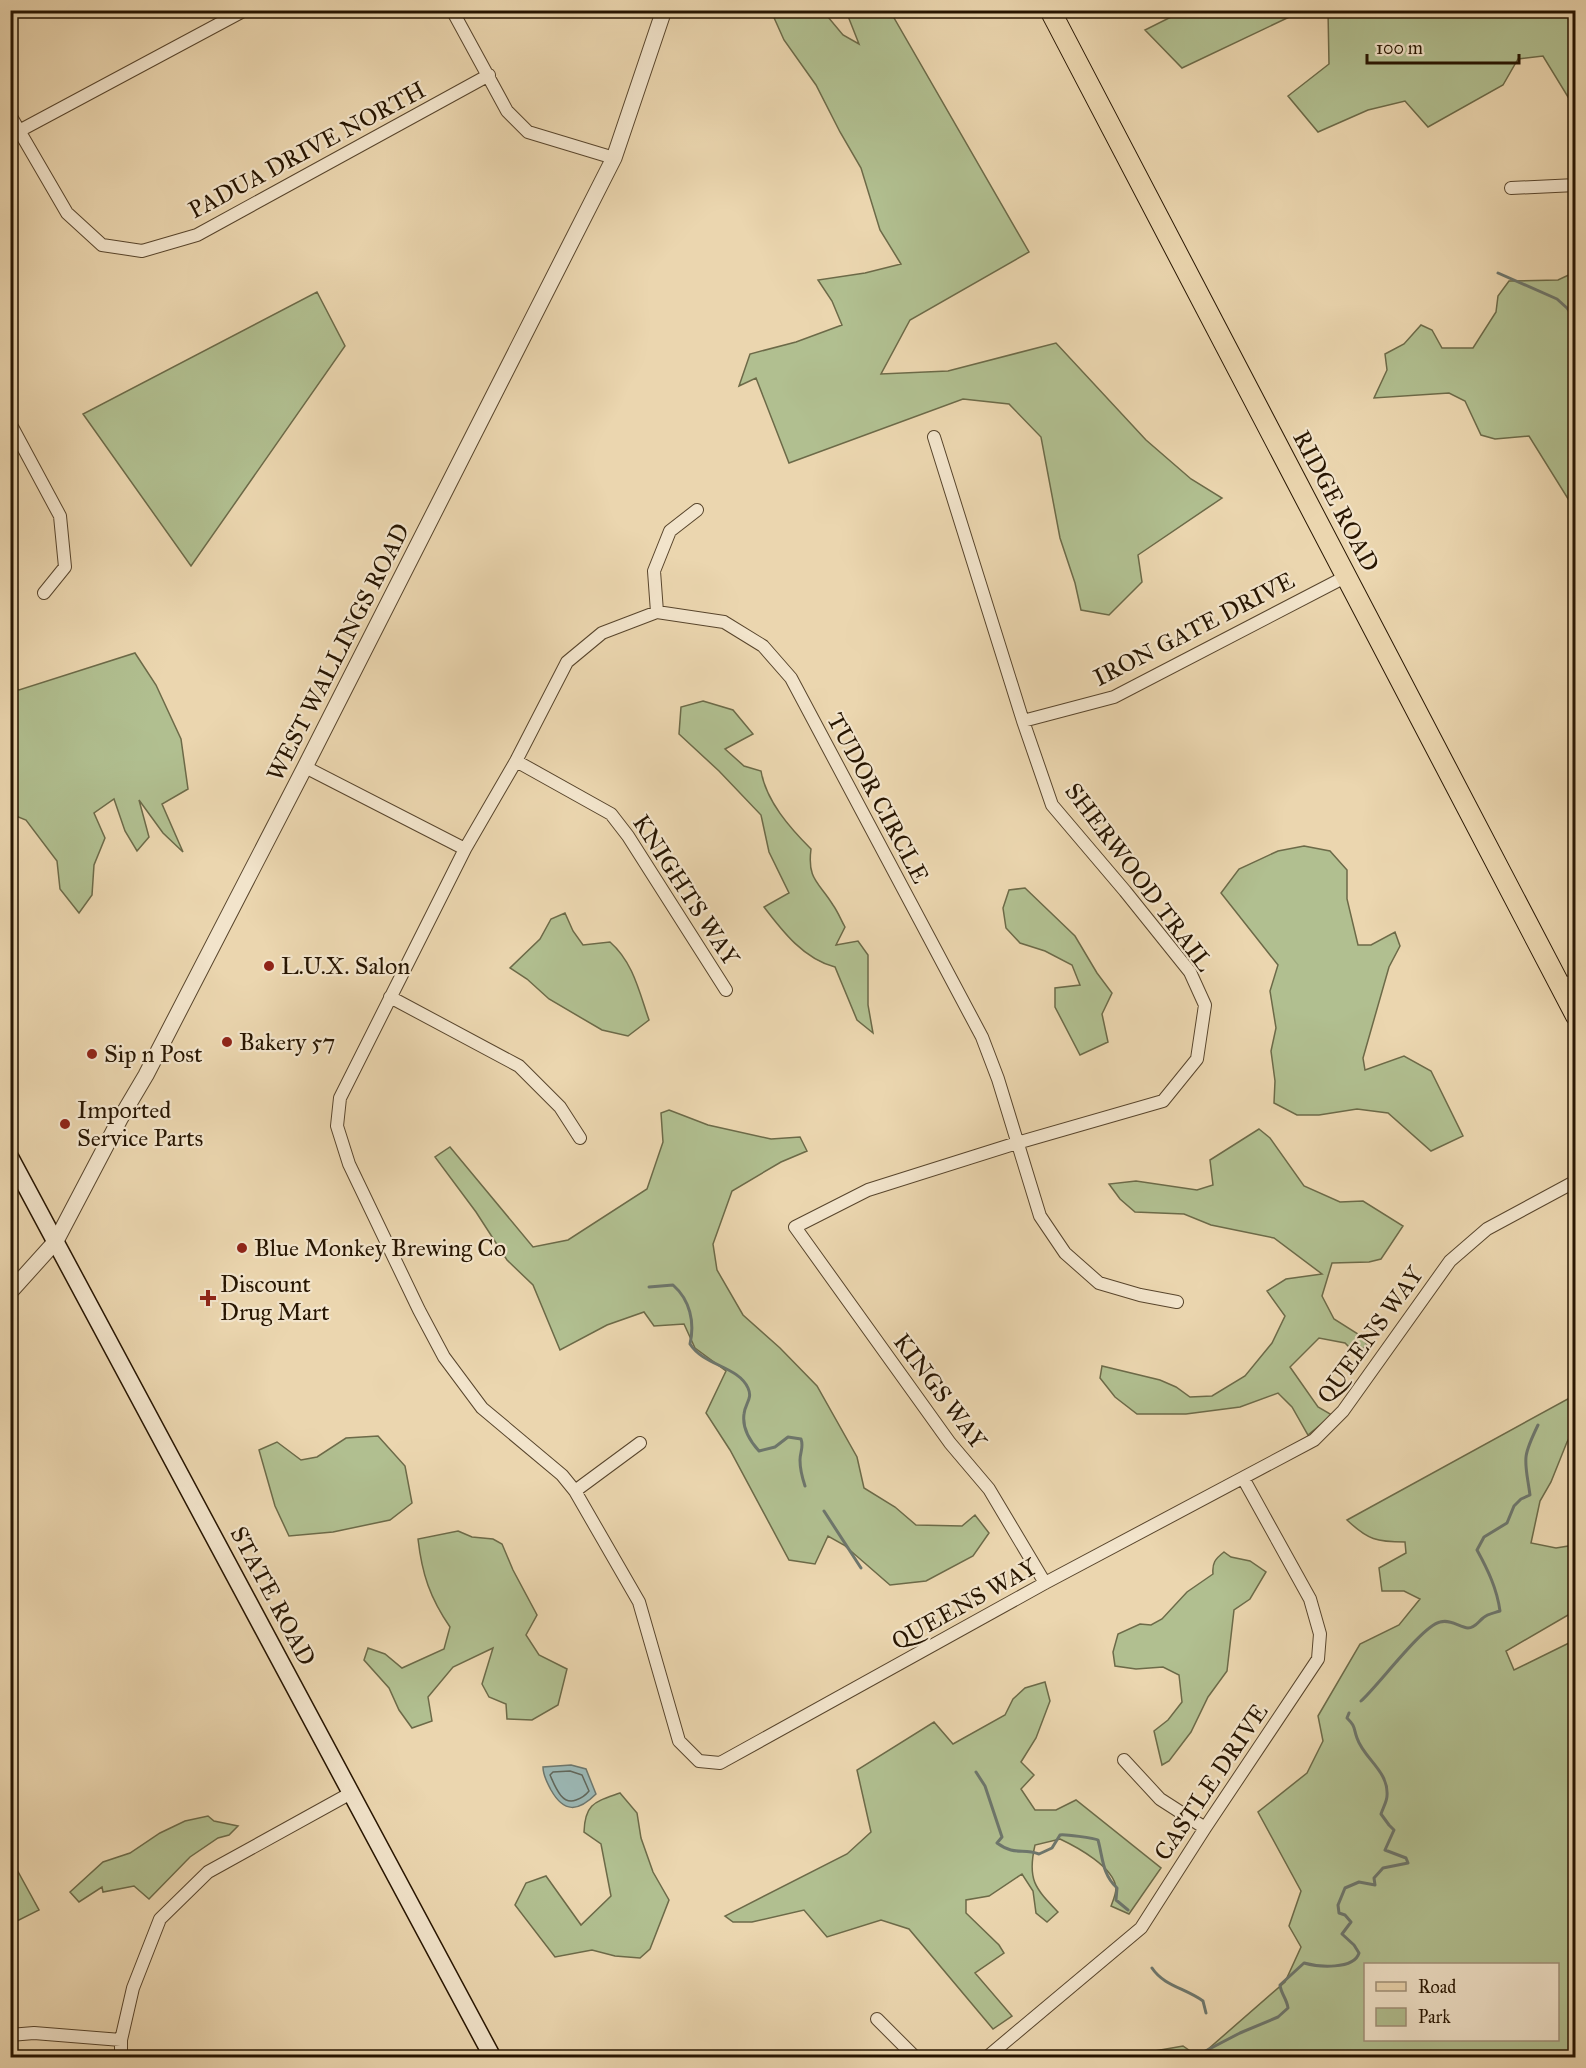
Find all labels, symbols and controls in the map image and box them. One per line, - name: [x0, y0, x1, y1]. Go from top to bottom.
- scale bar: [1367, 27, 1518, 65]
- text: 100 m: [1376, 37, 1423, 59]
- street label: PADUA DRIVE NORTH: [183, 75, 431, 225]
- street label: RIDGE ROAD: [1286, 425, 1386, 577]
- street label: WEST WALLINGS ROAD: [260, 518, 416, 786]
- street label: IRON GATE DRIVE: [1088, 565, 1300, 693]
- street label: TUDOR CIRCLE: [820, 708, 936, 888]
- street label: SHERWOOD TRAIL: [1058, 777, 1220, 977]
- street label: KNIGHTS WAY: [626, 809, 746, 972]
- place label: L.U.X. Salon: [281, 951, 410, 981]
- marker: L.U.X. Salon: [262, 959, 276, 973]
- place label: Bakery 57: [239, 1027, 335, 1057]
- marker: Bakery 57: [220, 1035, 234, 1049]
- place label: Sip n Post: [104, 1039, 203, 1069]
- marker: Sip n Post: [85, 1047, 99, 1061]
- place label: Imported Service Parts: [77, 1095, 203, 1153]
- marker: Imported Service Parts: [58, 1117, 72, 1131]
- place label: Blue Monkey Brewing Co: [254, 1233, 506, 1263]
- marker: Blue Monkey Brewing Co: [235, 1241, 249, 1255]
- street label: QUEENS WAY: [1310, 1260, 1430, 1409]
- place label: Discount Drug Mart: [220, 1269, 330, 1327]
- marker: Discount Drug Mart: [201, 1291, 215, 1305]
- street label: KINGS WAY: [887, 1327, 994, 1455]
- street label: STATE ROAD: [224, 1521, 322, 1671]
- street label: QUEENS WAY: [886, 1551, 1043, 1656]
- street label: CASTLE DRIVE: [1148, 1698, 1274, 1866]
- legend: [1364, 1963, 1559, 2041]
- text: Road: [1418, 1976, 1456, 1998]
- text: Park: [1418, 2006, 1451, 2028]

